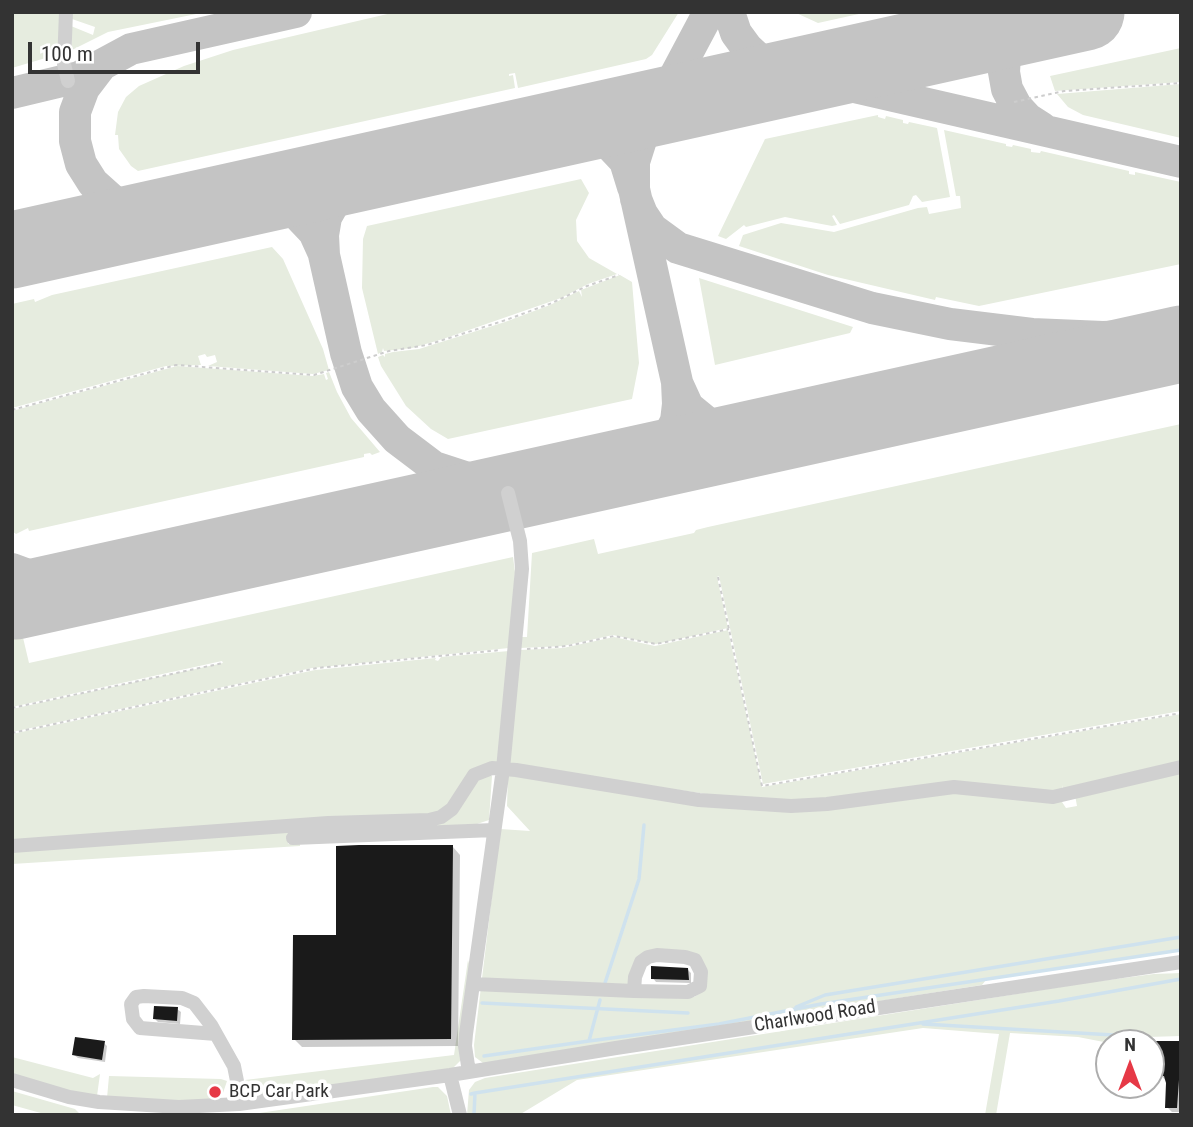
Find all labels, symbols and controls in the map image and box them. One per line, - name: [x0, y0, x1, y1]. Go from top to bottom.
- scale bar: [32, 28, 203, 72]
- text: 100 m: [41, 42, 93, 66]
- street label: Charlwood Road: [753, 996, 877, 1038]
- north arrow: [1095, 1029, 1165, 1099]
- text: N: [1124, 1033, 1136, 1056]
- place label: BCP Car Park: [229, 1081, 329, 1103]
- marker: BCP Car Park: [207, 1084, 223, 1100]

